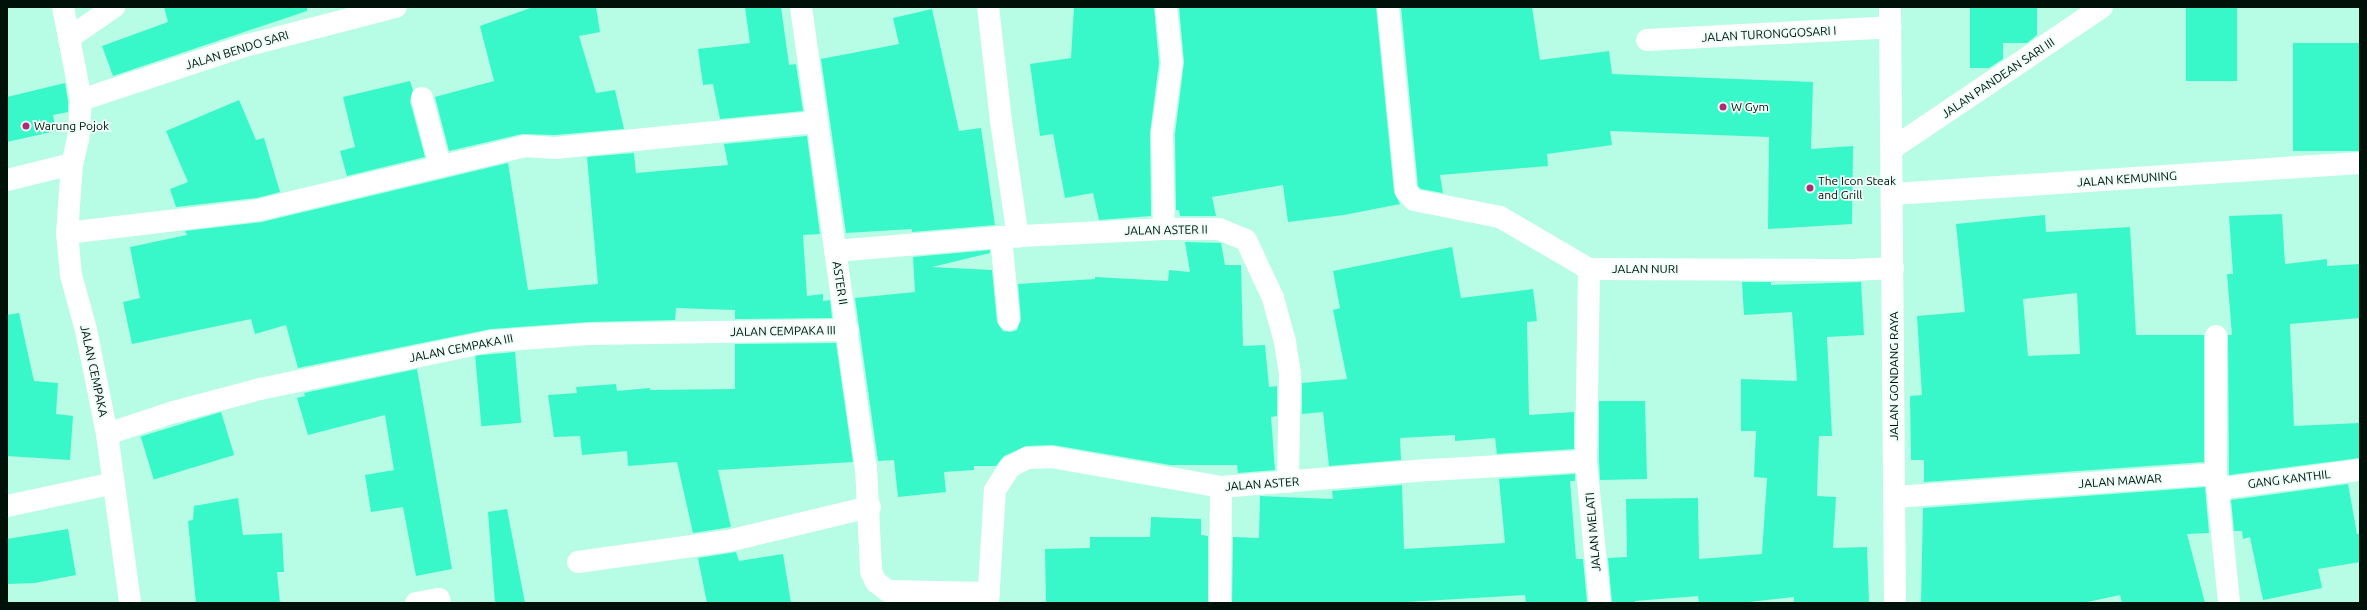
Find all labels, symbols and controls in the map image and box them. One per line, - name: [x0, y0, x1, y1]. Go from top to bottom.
- street label: JALAN TURONGGOSARI I: [1701, 23, 1837, 45]
- street label: JALAN BENDO SARI: [184, 27, 290, 73]
- street label: JALAN PANDEAN SARI III: [1939, 35, 2057, 121]
- place label: W Gym: [1731, 100, 1769, 114]
- marker: W Gym: [1718, 102, 1728, 112]
- place label: Warung Pojok: [34, 119, 109, 133]
- marker: Warung Pojok: [21, 121, 31, 131]
- street label: JALAN KEMUNING: [2077, 168, 2177, 190]
- place label: The Icon Steak and Grill: [1818, 174, 1896, 202]
- marker: The Icon Steak and Grill: [1805, 183, 1815, 193]
- street label: JALAN ASTER II: [1124, 222, 1208, 238]
- street label: ASTER II: [829, 260, 851, 306]
- street label: JALAN NURI: [1612, 262, 1678, 276]
- street label: JALAN GONDANG RAYA: [1887, 311, 1901, 441]
- street label: JALAN CEMPAKA III: [730, 323, 836, 339]
- street label: JALAN CEMPAKA: [77, 324, 111, 418]
- street label: JALAN CEMPAKA III: [408, 331, 514, 365]
- street label: GANG KANTHIL: [2247, 467, 2331, 491]
- street label: JALAN MAWAR: [2078, 471, 2162, 491]
- street label: JALAN ASTER: [1224, 474, 1300, 494]
- street label: JALAN MELATI: [1582, 492, 1604, 572]

